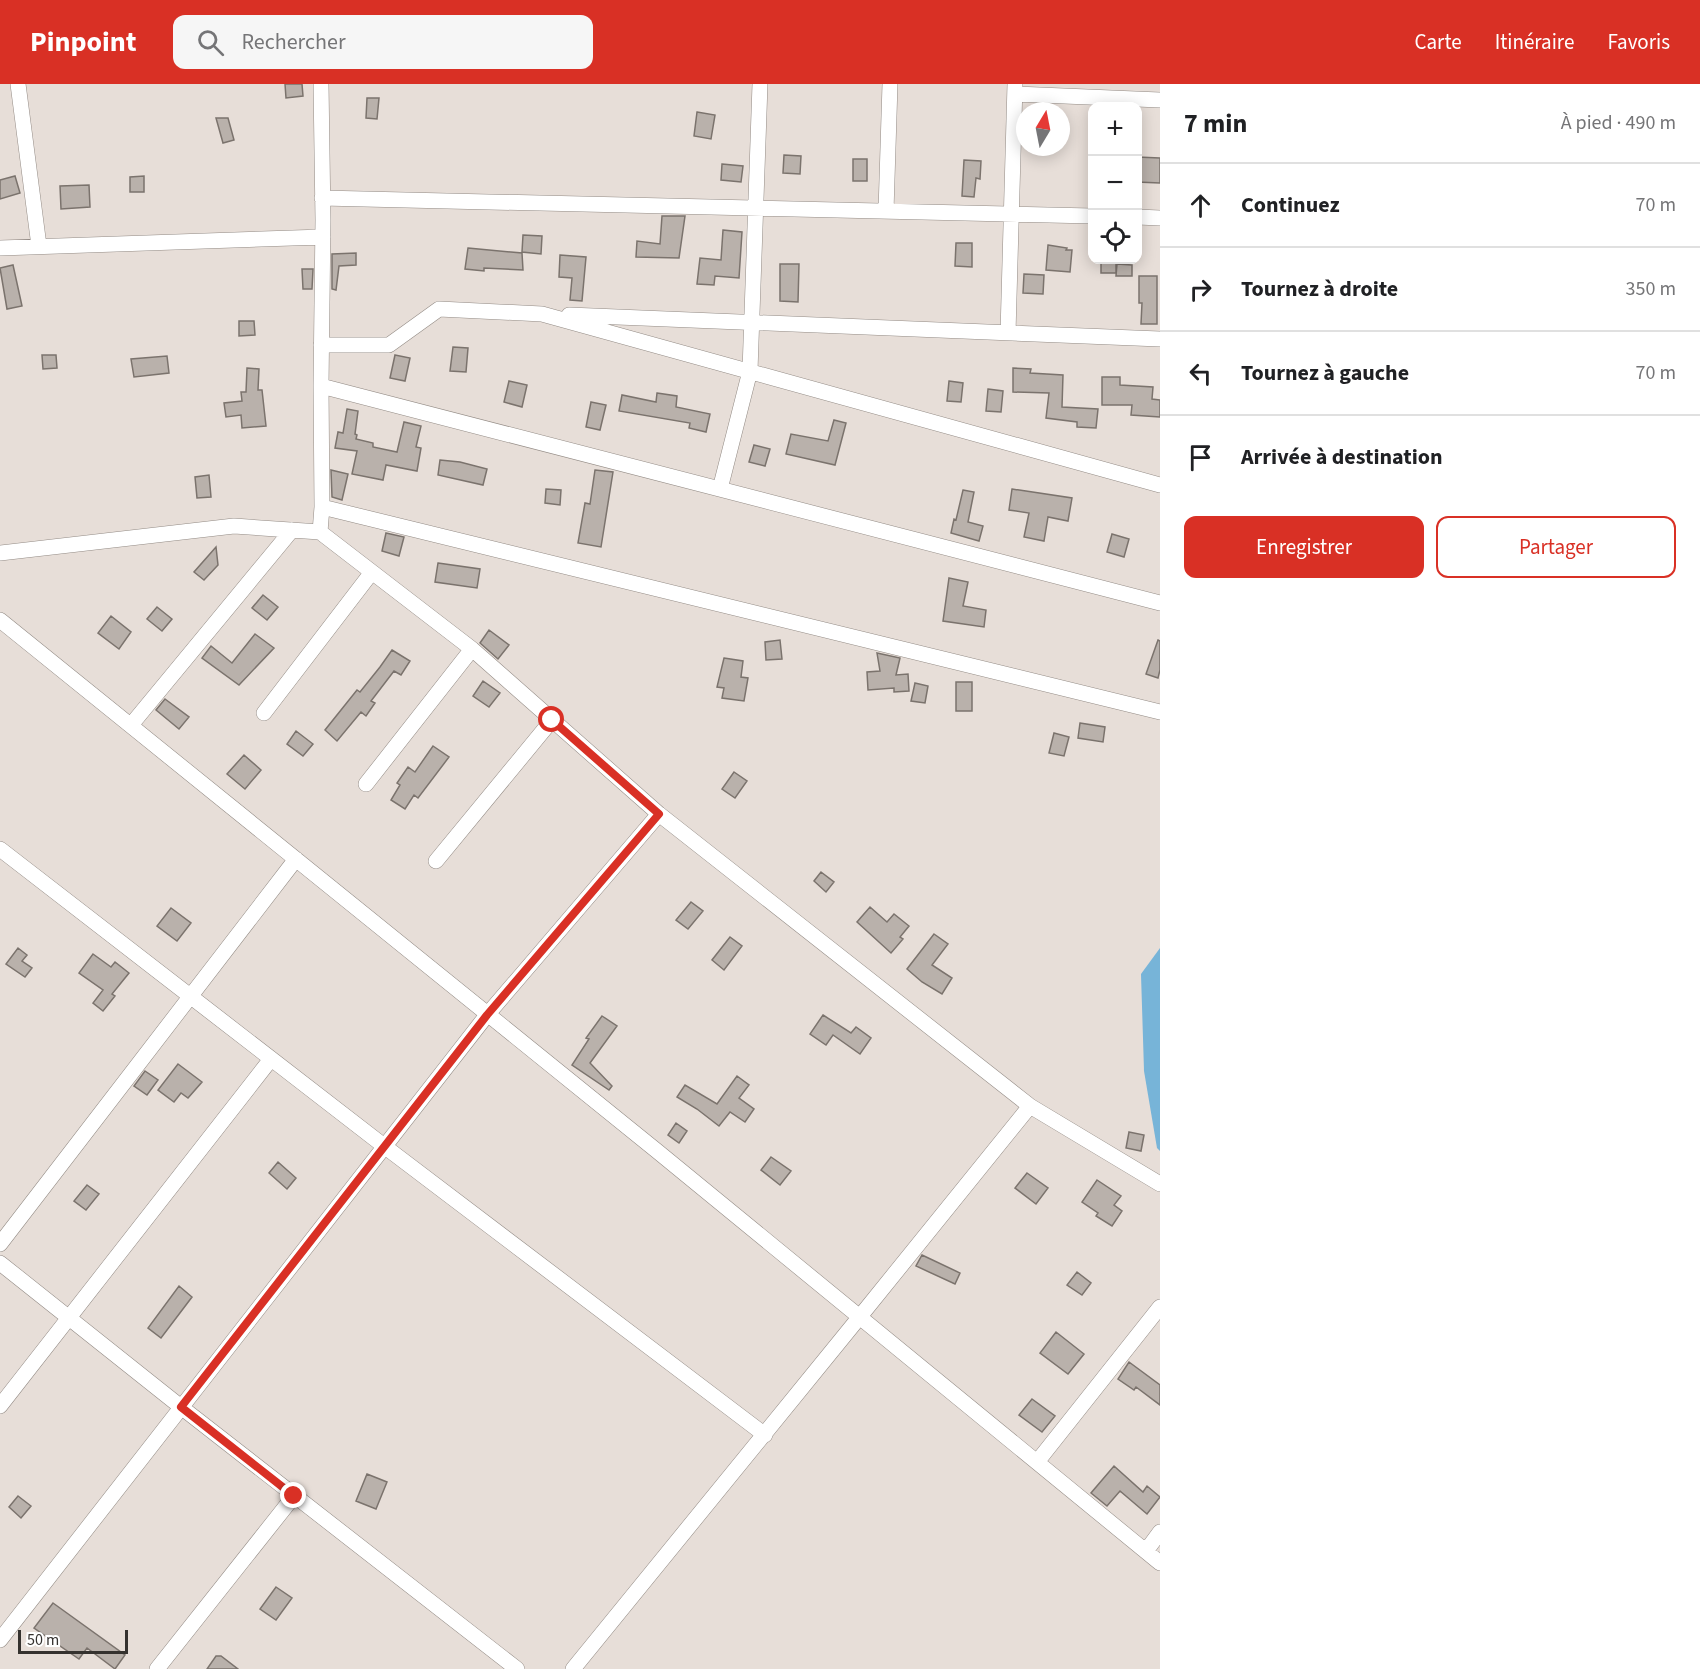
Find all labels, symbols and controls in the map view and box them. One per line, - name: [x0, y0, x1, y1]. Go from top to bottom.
- search box: [173, 15, 593, 69]
- text: Pinpoint: [30, 22, 137, 62]
- icon: search: [194, 26, 227, 59]
- text: Rechercher: [242, 26, 346, 58]
- text: Carte: [1415, 27, 1462, 57]
- text: Itinéraire: [1495, 27, 1574, 57]
- text: Favoris: [1607, 27, 1670, 57]
- north arrow: [1016, 102, 1070, 156]
- map controls: [1088, 102, 1142, 264]
- button: +: [1088, 102, 1142, 156]
- text: 7 min: [1184, 105, 1247, 142]
- text: À pied · 490 m: [1561, 109, 1676, 137]
- button: −: [1088, 156, 1142, 210]
- icon: ahead: [1184, 189, 1217, 222]
- text: Continuez: [1241, 189, 1340, 221]
- text: 70 m: [1636, 191, 1676, 219]
- button: locate: [1088, 210, 1142, 264]
- icon: right: [1184, 273, 1217, 306]
- text: Tournez à droite: [1241, 273, 1398, 305]
- text: 350 m: [1626, 275, 1676, 303]
- icon: left: [1184, 357, 1217, 390]
- text: Tournez à gauche: [1241, 357, 1409, 389]
- text: 70 m: [1636, 359, 1676, 387]
- icon: arrive: [1184, 441, 1217, 474]
- text: Arrivée à destination: [1241, 441, 1443, 473]
- button: Enregistrer: [1184, 516, 1424, 578]
- button: Partager: [1436, 516, 1676, 578]
- route start: [538, 706, 564, 732]
- route end: [280, 1482, 306, 1508]
- scale bar: [18, 1627, 128, 1654]
- text: 50 m: [27, 1629, 59, 1651]

